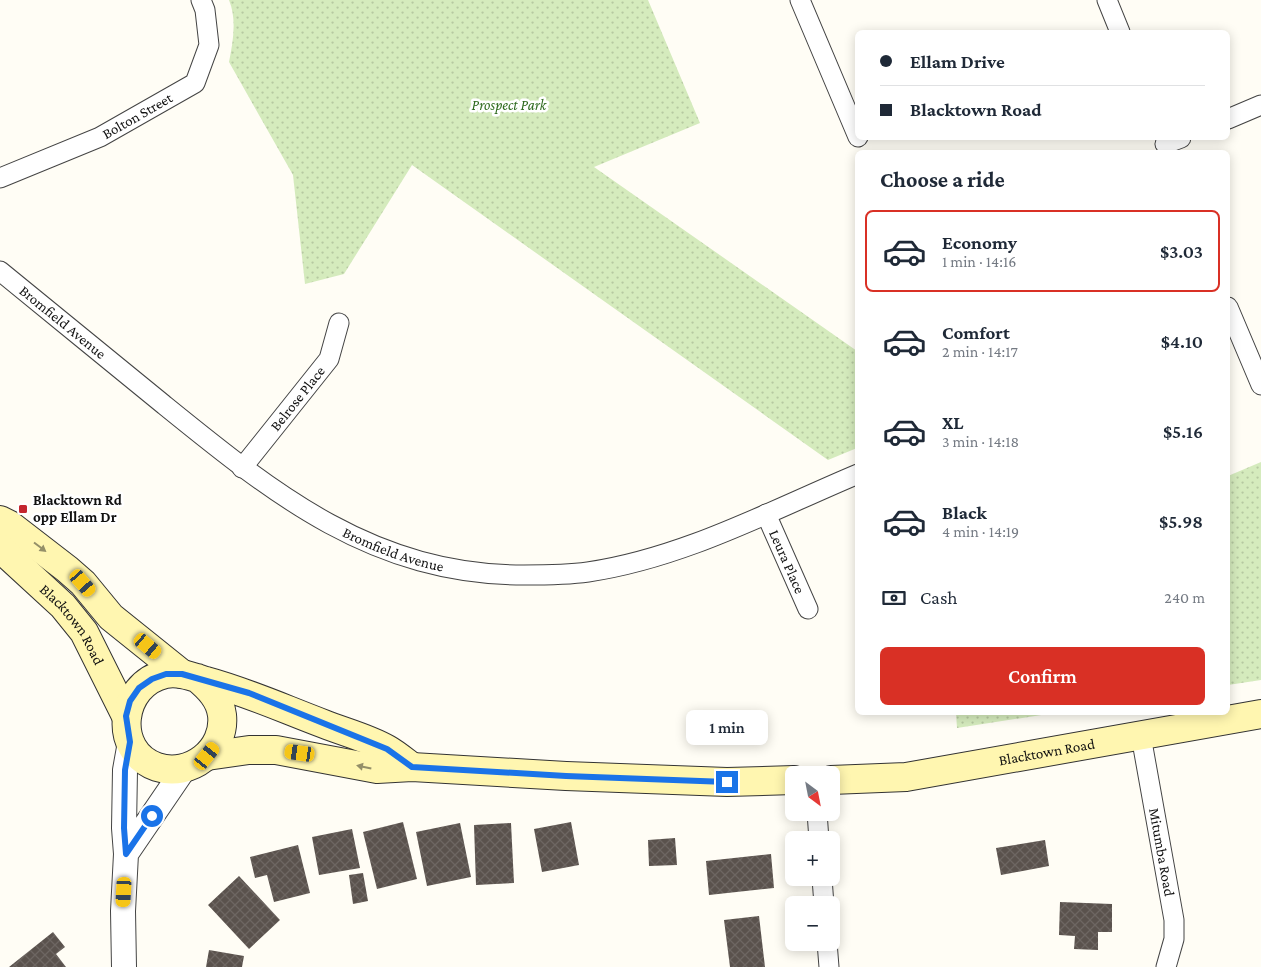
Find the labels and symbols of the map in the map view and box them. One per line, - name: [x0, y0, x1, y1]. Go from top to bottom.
- street label: Bolton Street: [99, 89, 176, 142]
- park label: Prospect Park: [472, 97, 548, 114]
- street label: Bromfield Avenue: [16, 282, 109, 362]
- street label: Belrose Place: [267, 363, 328, 434]
- place label: Blacktown Rd opp Ellam Dr: [33, 492, 123, 525]
- marker: Blacktown Rd opp Ellam Dr: [17, 503, 29, 515]
- street label: Bromfield Avenue: [340, 524, 446, 575]
- street label: Leura Place: [766, 527, 808, 596]
- one-way arrow: [33, 542, 47, 552]
- car: [67, 567, 98, 599]
- street label: Blacktown Road: [37, 581, 107, 667]
- car: [131, 631, 164, 661]
- callout: 1 min: [686, 710, 768, 744]
- street label: Blacktown Road: [998, 736, 1096, 768]
- car: [191, 740, 222, 772]
- car: [284, 743, 315, 763]
- one-way arrow: [355, 762, 371, 770]
- north arrow: [785, 766, 840, 821]
- route end: [716, 771, 738, 793]
- route start: [141, 805, 163, 827]
- street label: Mitumba Road: [1146, 807, 1178, 898]
- car: [115, 877, 132, 907]

